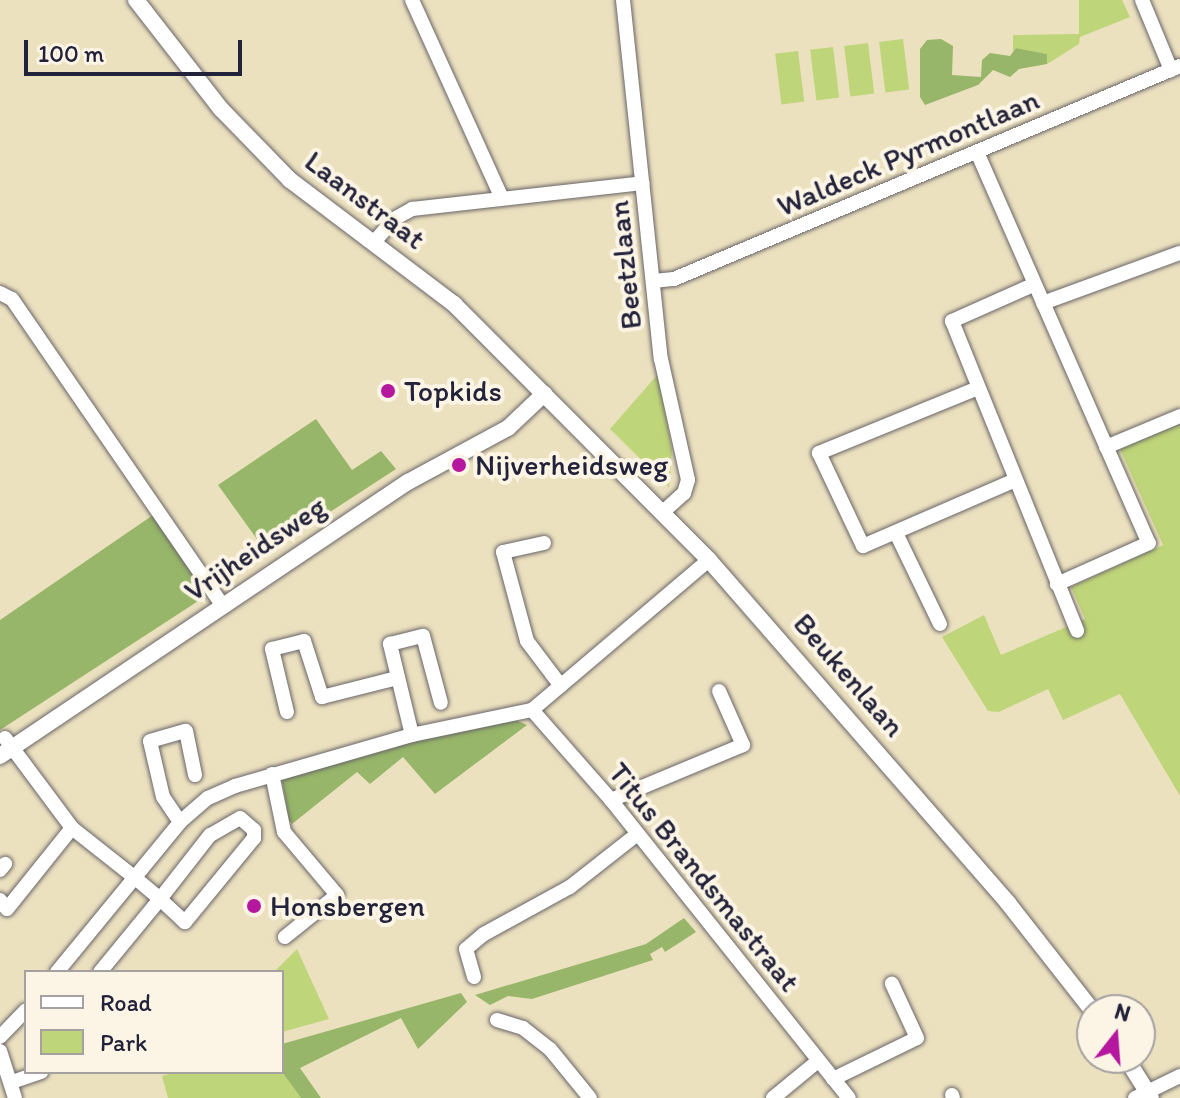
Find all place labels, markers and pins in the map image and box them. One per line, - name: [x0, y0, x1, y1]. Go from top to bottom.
- place label: Topkids: [404, 373, 502, 409]
- marker: Topkids: [379, 382, 397, 400]
- place label: Nijverheidsweg: [475, 447, 668, 483]
- marker: Nijverheidsweg: [450, 456, 468, 474]
- place label: Honsbergen: [270, 888, 425, 924]
- marker: Honsbergen: [245, 897, 263, 915]

